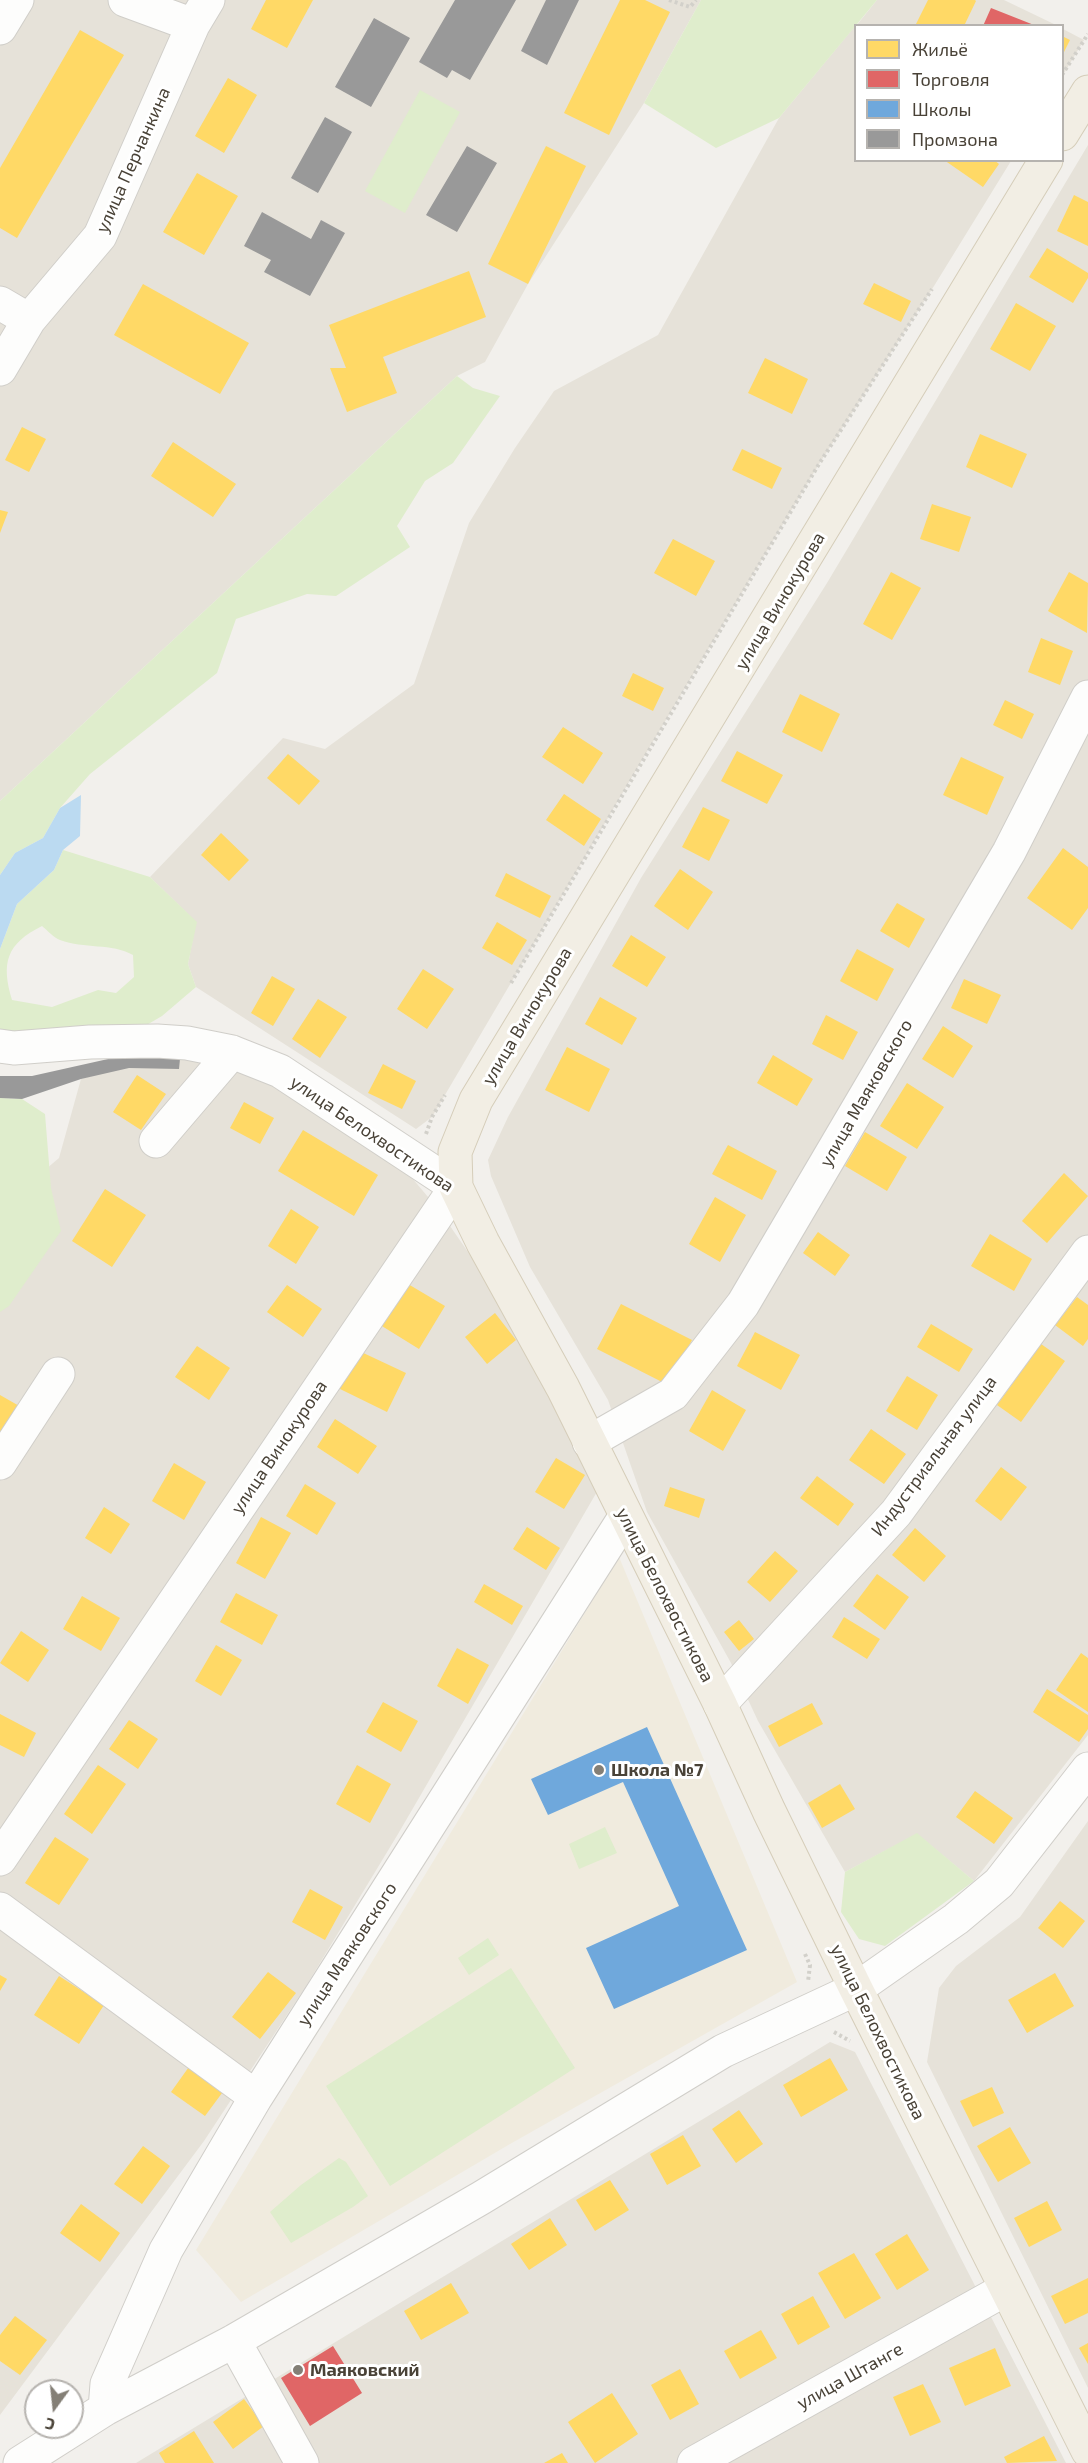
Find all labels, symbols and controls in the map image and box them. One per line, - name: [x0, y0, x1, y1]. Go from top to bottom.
- legend: [854, 24, 1064, 162]
- text: Жильё: [912, 38, 968, 60]
- text: Торговля: [912, 68, 990, 90]
- street label: улица Перчанкина: [91, 84, 175, 236]
- text: Школы: [912, 98, 972, 120]
- text: Промзона: [912, 128, 998, 150]
- street label: улица Винокурова: [730, 528, 830, 674]
- street label: улица Винокурова: [477, 943, 577, 1089]
- street label: улица Маяковского: [815, 1015, 917, 1171]
- street label: улица Белохвостикова: [286, 1071, 458, 1197]
- street label: Индустриальная улица: [867, 1372, 1001, 1540]
- street label: улица Винокурова: [226, 1376, 332, 1518]
- street label: улица Белохвостикова: [612, 1504, 718, 1686]
- place label: Школа №7: [611, 1759, 703, 1781]
- marker: Школа №7: [592, 1763, 606, 1777]
- street label: улица Маяковского: [293, 1878, 401, 2030]
- street label: улица Белохвостикова: [826, 1941, 930, 2123]
- street label: улица Штанге: [793, 2338, 907, 2414]
- place label: Маяковский: [310, 2359, 419, 2381]
- marker: Маяковский: [291, 2363, 305, 2377]
- north arrow: [24, 2379, 84, 2439]
- text: С: [43, 2415, 57, 2435]

